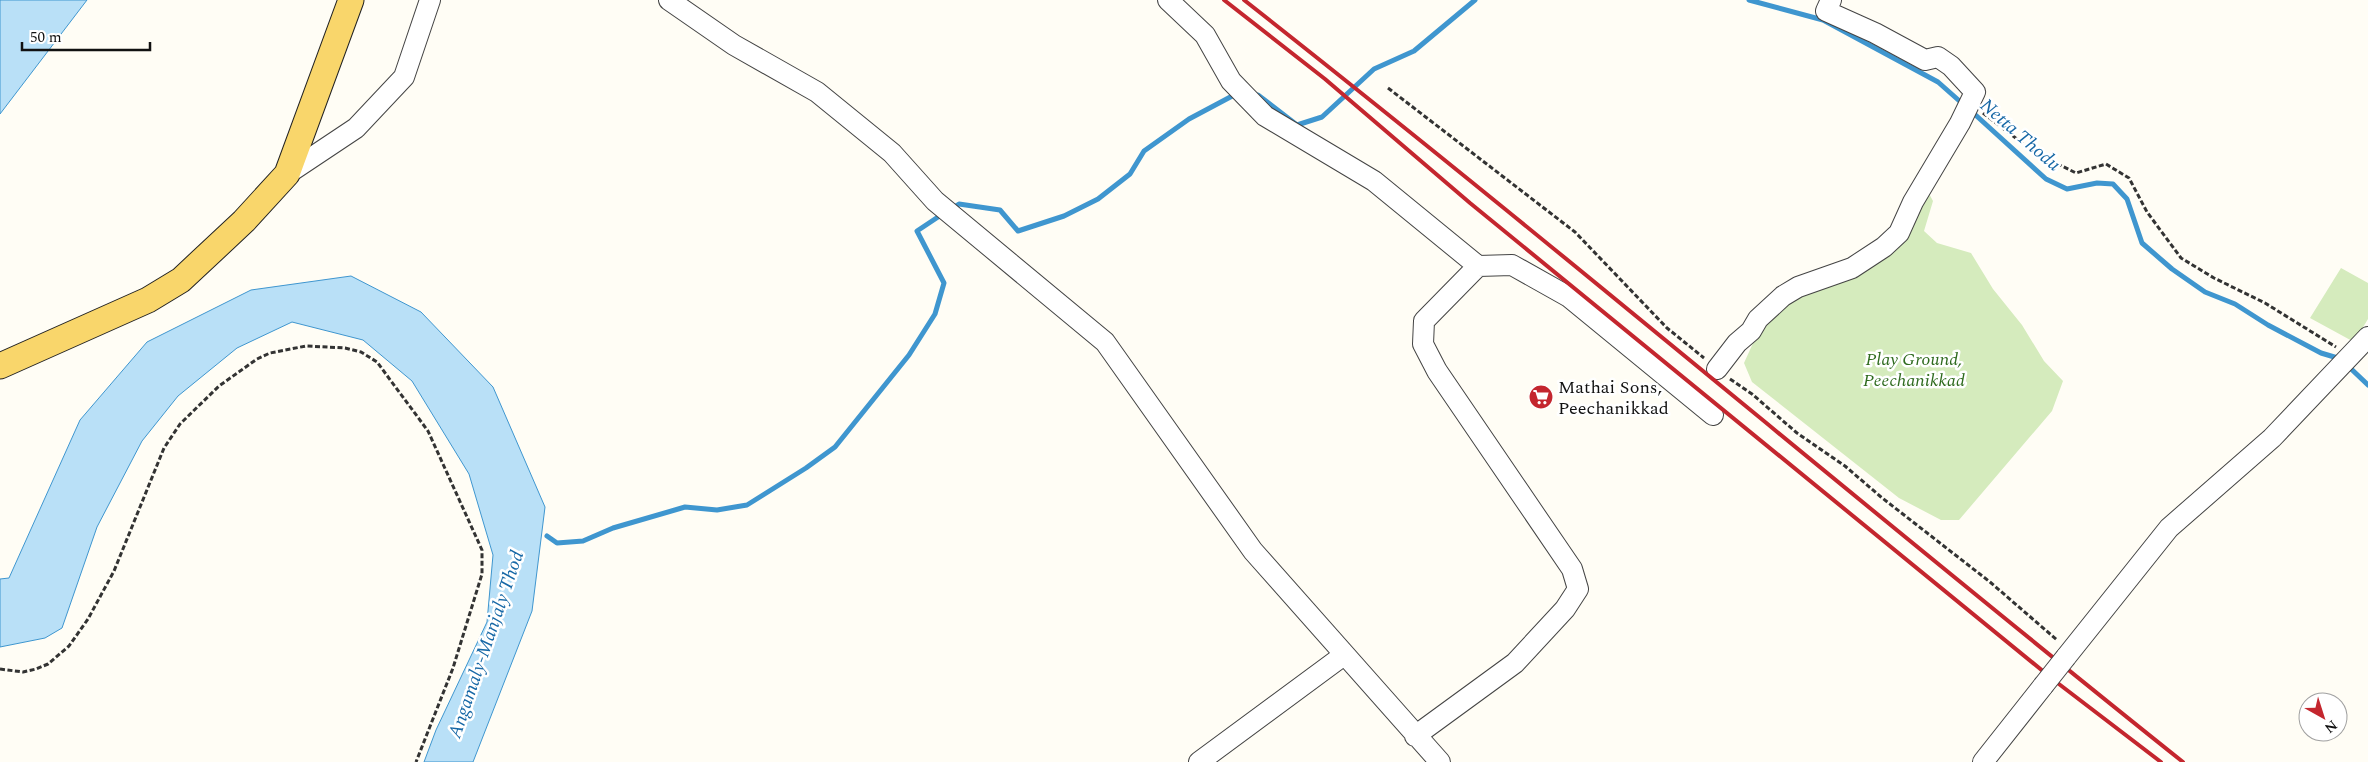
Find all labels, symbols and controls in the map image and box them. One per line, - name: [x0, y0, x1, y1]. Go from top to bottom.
- scale bar: [22, 20, 150, 52]
- text: 50 m: [30, 26, 62, 49]
- water label: Netta Thodu: [1973, 92, 2067, 179]
- park label: Play Ground, Peechanikkad: [1863, 346, 1965, 394]
- place label: Mathai Sons, Peechanikkad: [1558, 374, 1669, 422]
- supermarket icon: Mathai Sons, Peechanikkad: [1528, 384, 1554, 410]
- water label: Angamaly-Manjaly Thod: [440, 547, 532, 743]
- north arrow: [2298, 692, 2348, 742]
- text: N: [2320, 715, 2342, 738]

